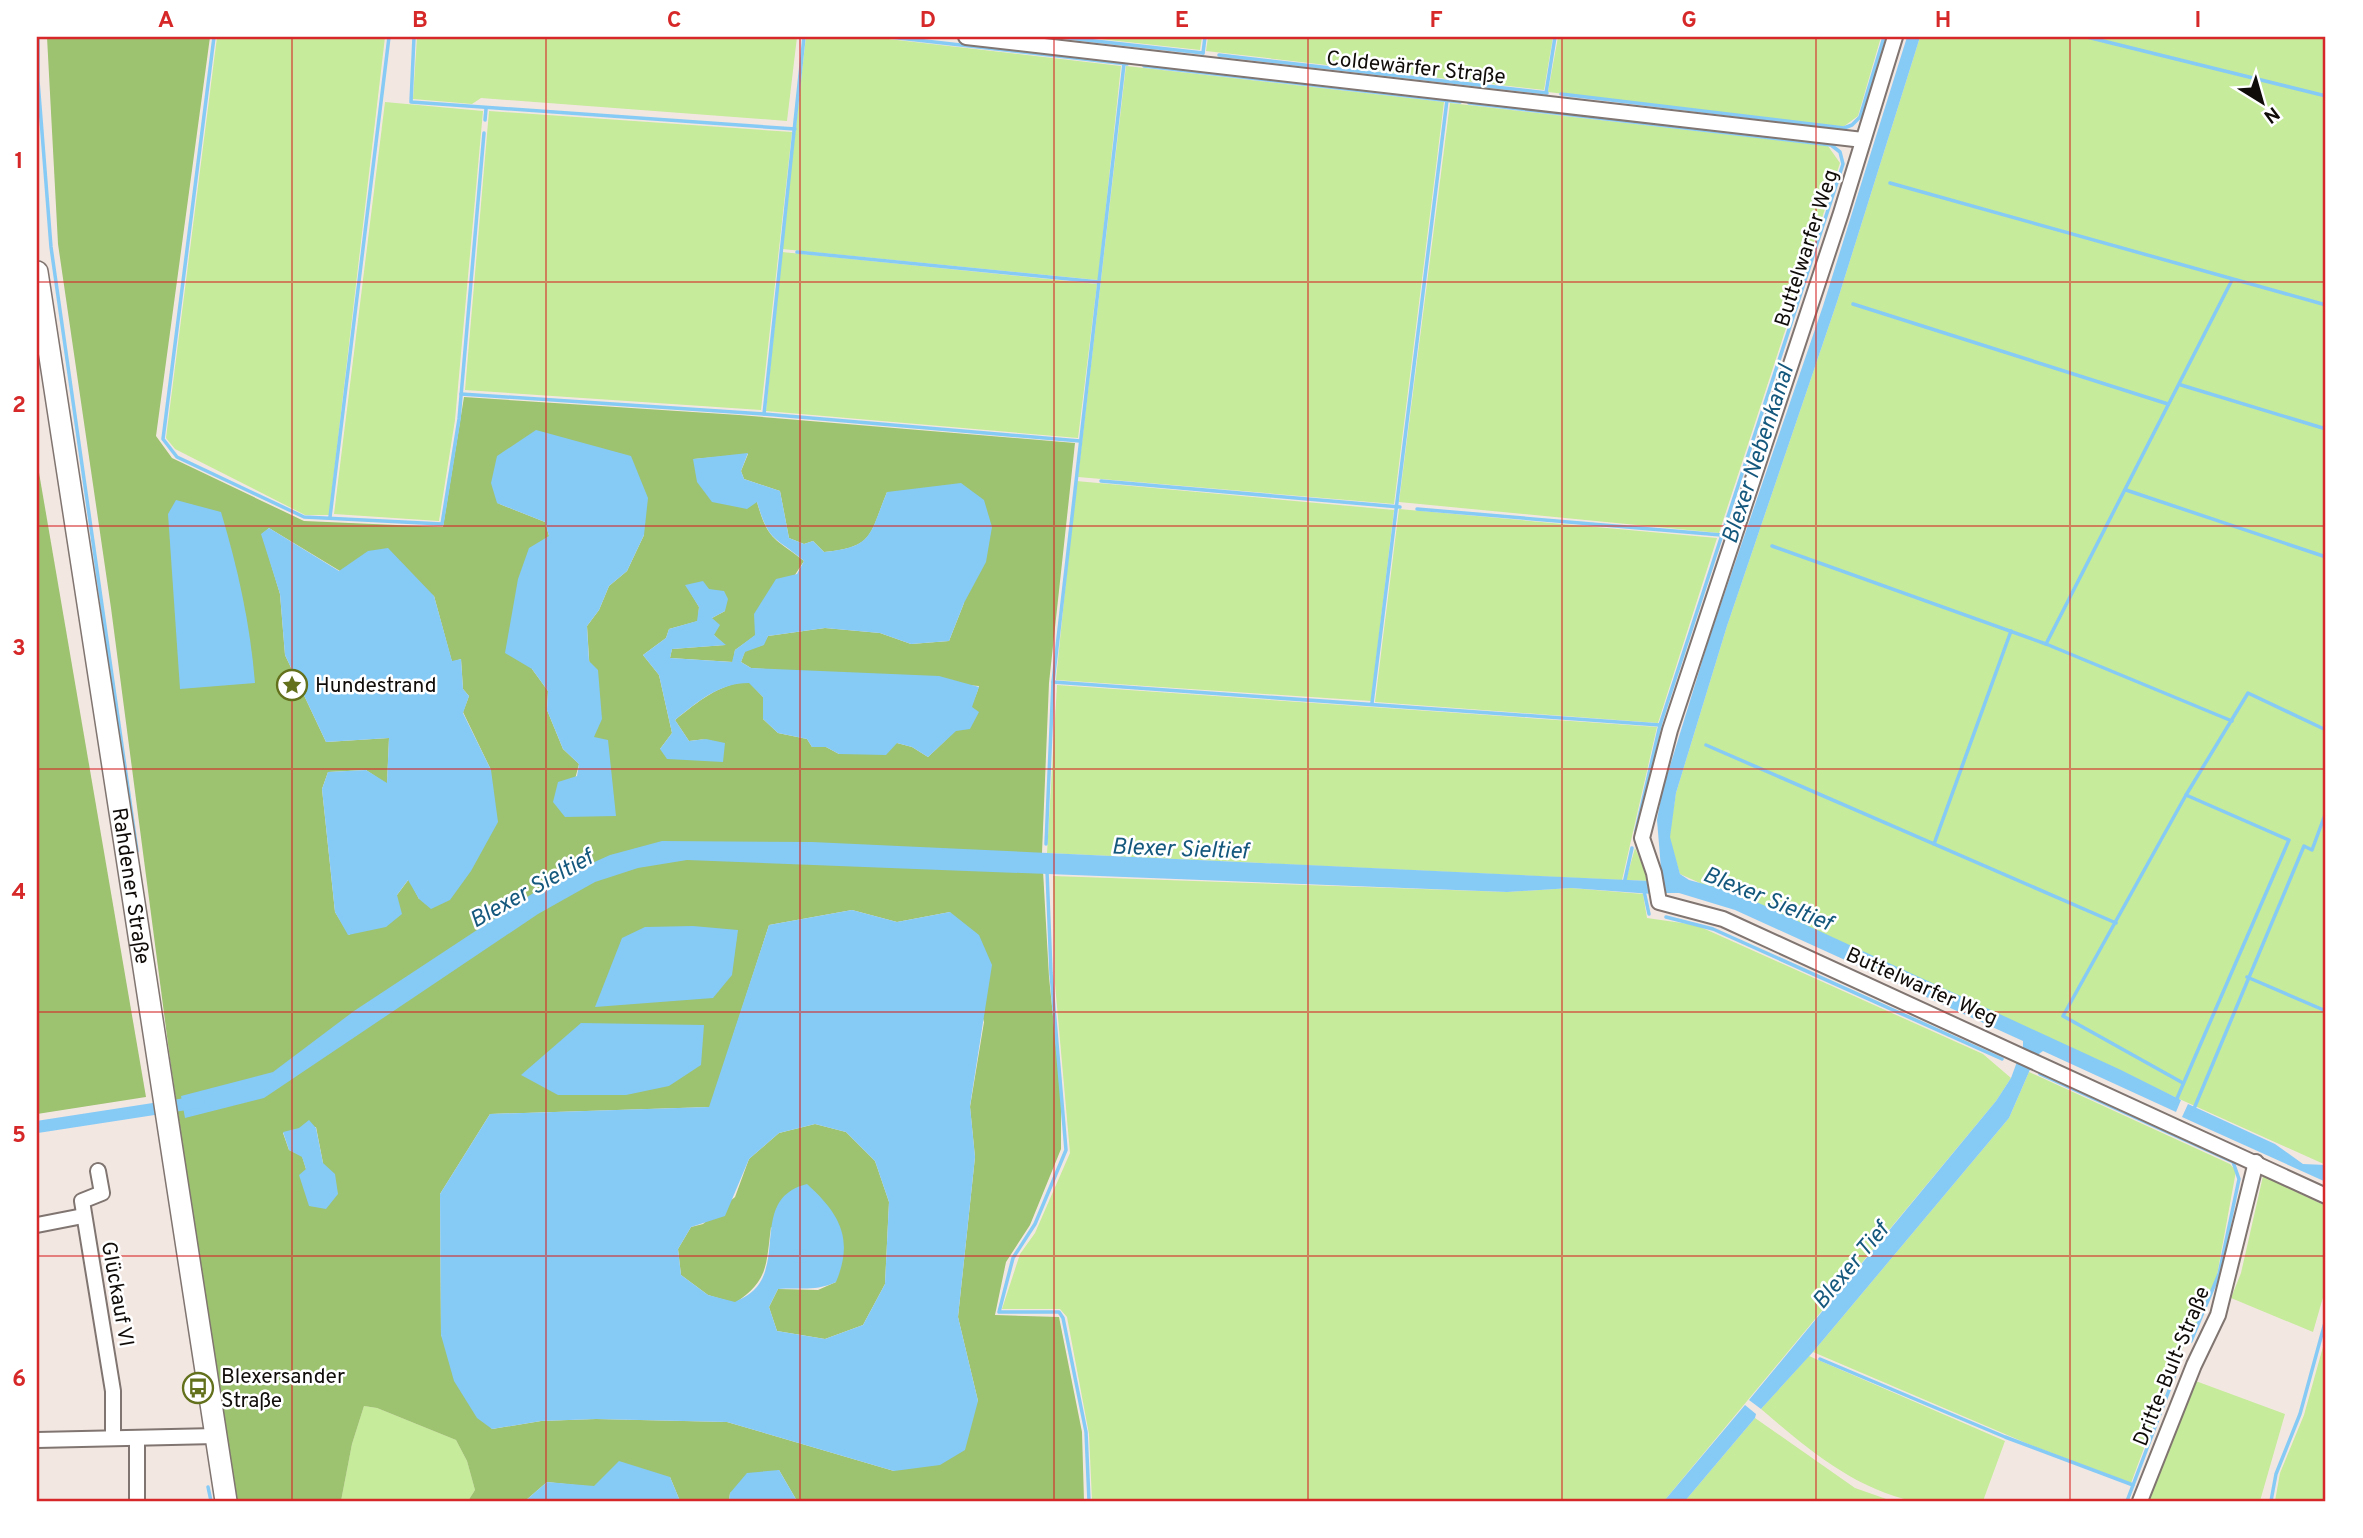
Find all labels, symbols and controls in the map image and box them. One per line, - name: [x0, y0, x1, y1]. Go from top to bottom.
- text: A: [158, 7, 174, 36]
- text: B: [412, 7, 428, 36]
- text: C: [667, 7, 681, 36]
- text: D: [920, 7, 936, 36]
- text: E: [1175, 7, 1189, 36]
- text: F: [1429, 7, 1443, 36]
- text: G: [1681, 7, 1697, 36]
- text: H: [1935, 7, 1951, 36]
- text: I: [2195, 7, 2201, 36]
- street label: Coldewärfer Straße: [1325, 46, 1507, 91]
- north arrow: [2226, 66, 2296, 136]
- text: N: [2258, 100, 2284, 128]
- text: 1: [14, 148, 24, 177]
- street label: Buttelwarfer Weg: [1769, 166, 1846, 330]
- water label: Blexer Nebenkanal: [1717, 361, 1802, 548]
- text: 2: [12, 392, 26, 421]
- text: 3: [12, 635, 26, 664]
- place icon: Hundestrand: [275, 668, 309, 702]
- place label: Hundestrand: [315, 673, 436, 700]
- street label: Rahdener Straße: [105, 806, 155, 966]
- water label: Blexer Sieltief: [1111, 834, 1251, 867]
- water label: Blexer Sieltief: [465, 843, 601, 936]
- water label: Blexer Sieltief: [1698, 861, 1838, 940]
- text: 4: [12, 879, 26, 908]
- street label: Buttelwarfer Weg: [1841, 942, 2002, 1033]
- text: 5: [12, 1122, 26, 1151]
- water label: Blexer Tief: [1807, 1215, 1898, 1316]
- street label: Glückauf VI: [94, 1239, 139, 1349]
- street label: Dritte-Bult-Straße: [2128, 1283, 2217, 1451]
- place label: Blexersander Straße: [221, 1364, 345, 1415]
- text: 6: [12, 1366, 26, 1395]
- bus stop icon: Blexersander Straße: [181, 1371, 215, 1405]

